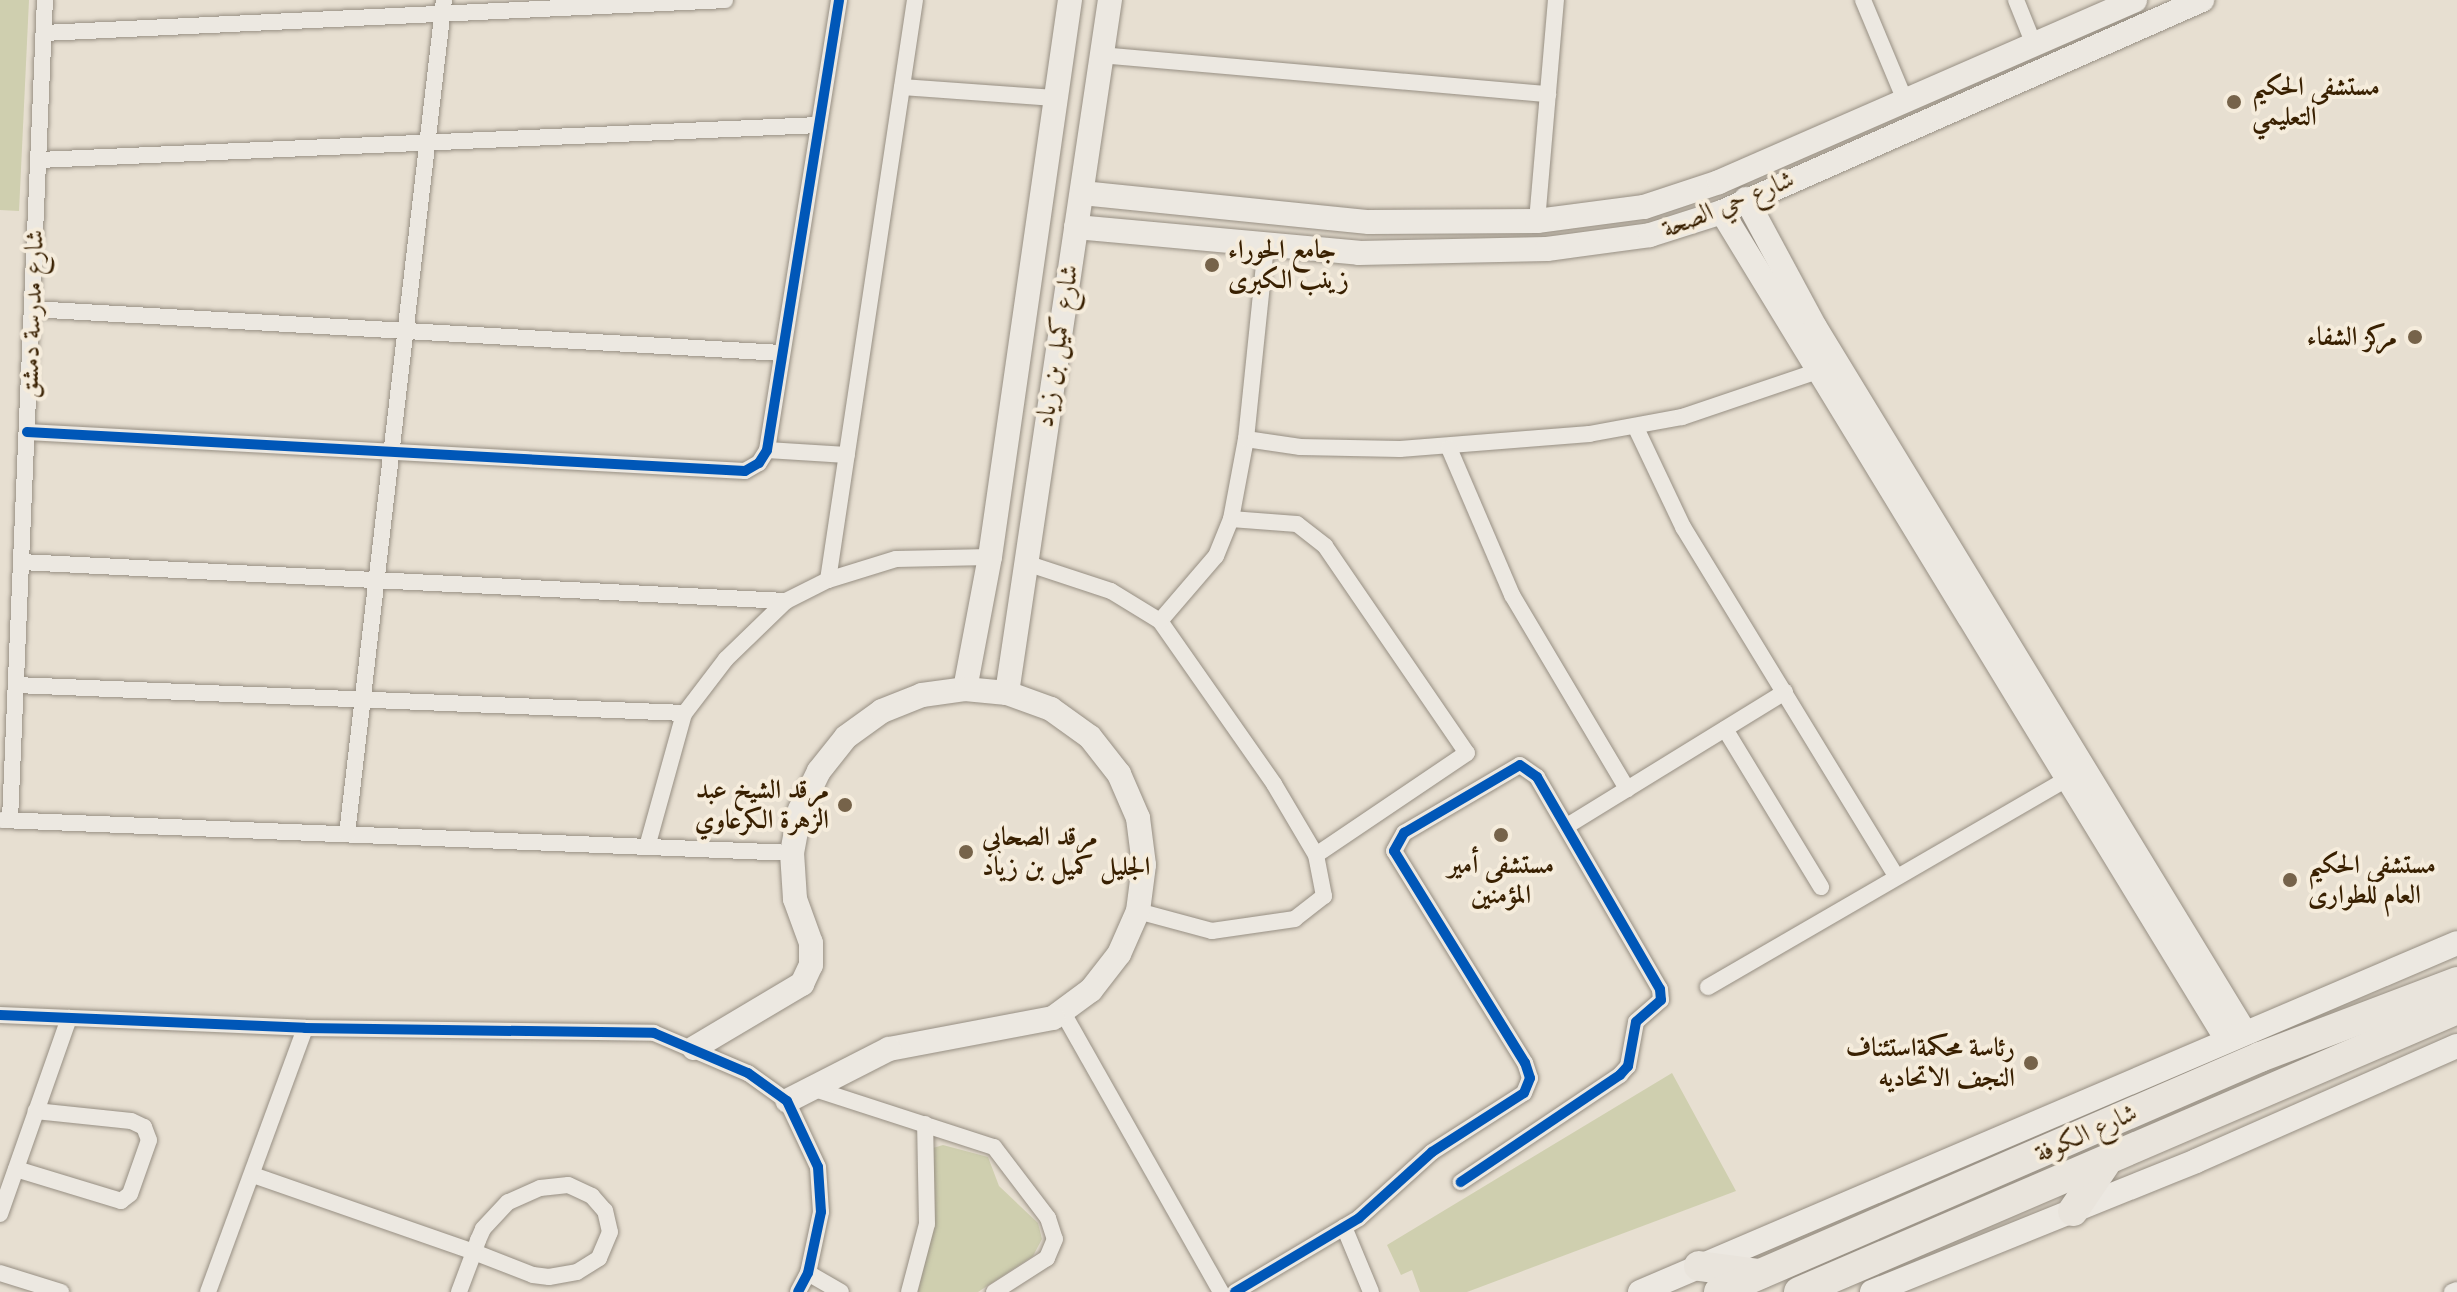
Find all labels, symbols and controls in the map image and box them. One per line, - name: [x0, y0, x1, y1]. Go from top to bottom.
- place label: مستشفى الحكيم التعليمي: [2252, 71, 2380, 132]
- marker: مستشفى الحكيم التعليمي: [2223, 91, 2245, 113]
- street label: شارع حي الصحة: [1657, 163, 1799, 245]
- street label: شارع مدرسة دمشق: [13, 229, 51, 399]
- place label: جامع الحوراء زينب الكبرى: [1228, 234, 1349, 296]
- marker: جامع الحوراء زينب الكبرى: [1203, 256, 1221, 274]
- street label: شارع كميل بن زياد: [1029, 262, 1085, 430]
- place label: مركز الشفاء: [2307, 321, 2397, 353]
- marker: مركز الشفاء: [2404, 326, 2426, 348]
- place label: مرقد الشيخ عبد الزهرة الكرعاوي: [695, 774, 829, 836]
- marker: مرقد الشيخ عبد الزهرة الكرعاوي: [836, 796, 854, 814]
- place label: مرقد الصحابي الجليل كميل بن زياد: [982, 821, 1150, 882]
- marker: مستشفى أمير المؤمنين: [1490, 824, 1512, 846]
- marker: مرقد الصحابي الجليل كميل بن زياد: [957, 843, 975, 861]
- place label: مستشفى أمير المؤمنين: [1448, 849, 1554, 910]
- place label: مستشفى الحكيم العام للطوارى: [2308, 849, 2436, 910]
- marker: مستشفى الحكيم العام للطوارى: [2279, 869, 2301, 891]
- place label: رئاسة محكمةاستئناف النجف الاتحاديه: [1846, 1032, 2015, 1094]
- marker: رئاسة محكمةاستئناف النجف الاتحاديه: [2022, 1054, 2040, 1072]
- street label: شارع الكوفة: [2030, 1097, 2142, 1169]

